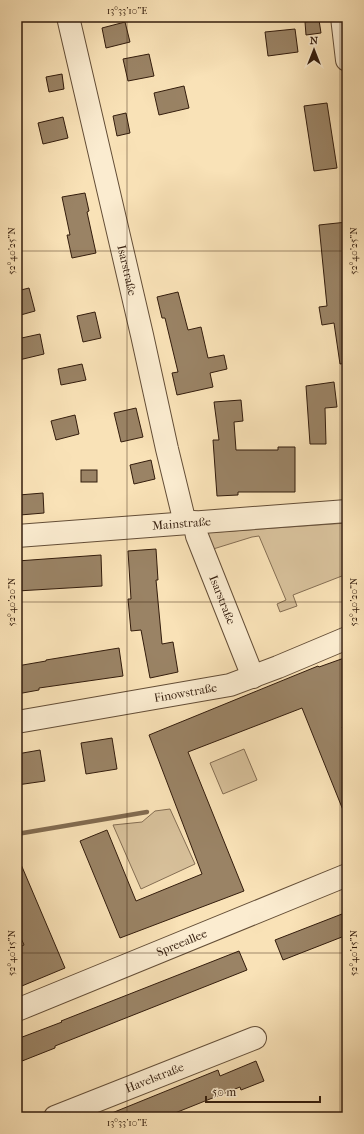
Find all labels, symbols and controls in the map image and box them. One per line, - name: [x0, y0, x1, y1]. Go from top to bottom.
- text: 13°33'10"E: [107, 5, 147, 17]
- north arrow: [294, 30, 334, 70]
- text: N: [310, 34, 319, 47]
- text: 52°40'25"N: [6, 227, 18, 275]
- text: 52°40'25"N: [348, 227, 360, 275]
- street label: Isarstraße: [114, 243, 140, 297]
- street label: Mainstraße: [152, 514, 212, 533]
- street label: Isarstraße: [206, 573, 238, 627]
- text: 52°40'20"N: [6, 577, 18, 626]
- text: 52°40'20"N: [348, 577, 360, 626]
- street label: Finowstraße: [153, 680, 218, 705]
- street label: Spreeallee: [154, 926, 209, 959]
- text: 52°40'15"N: [6, 930, 18, 976]
- text: 52°40'15"N: [348, 930, 360, 976]
- street label: Havelstraße: [123, 1060, 186, 1096]
- scale bar: [206, 1078, 320, 1104]
- text: 50 m: [212, 1085, 236, 1099]
- text: 13°33'10"E: [107, 1117, 147, 1129]

